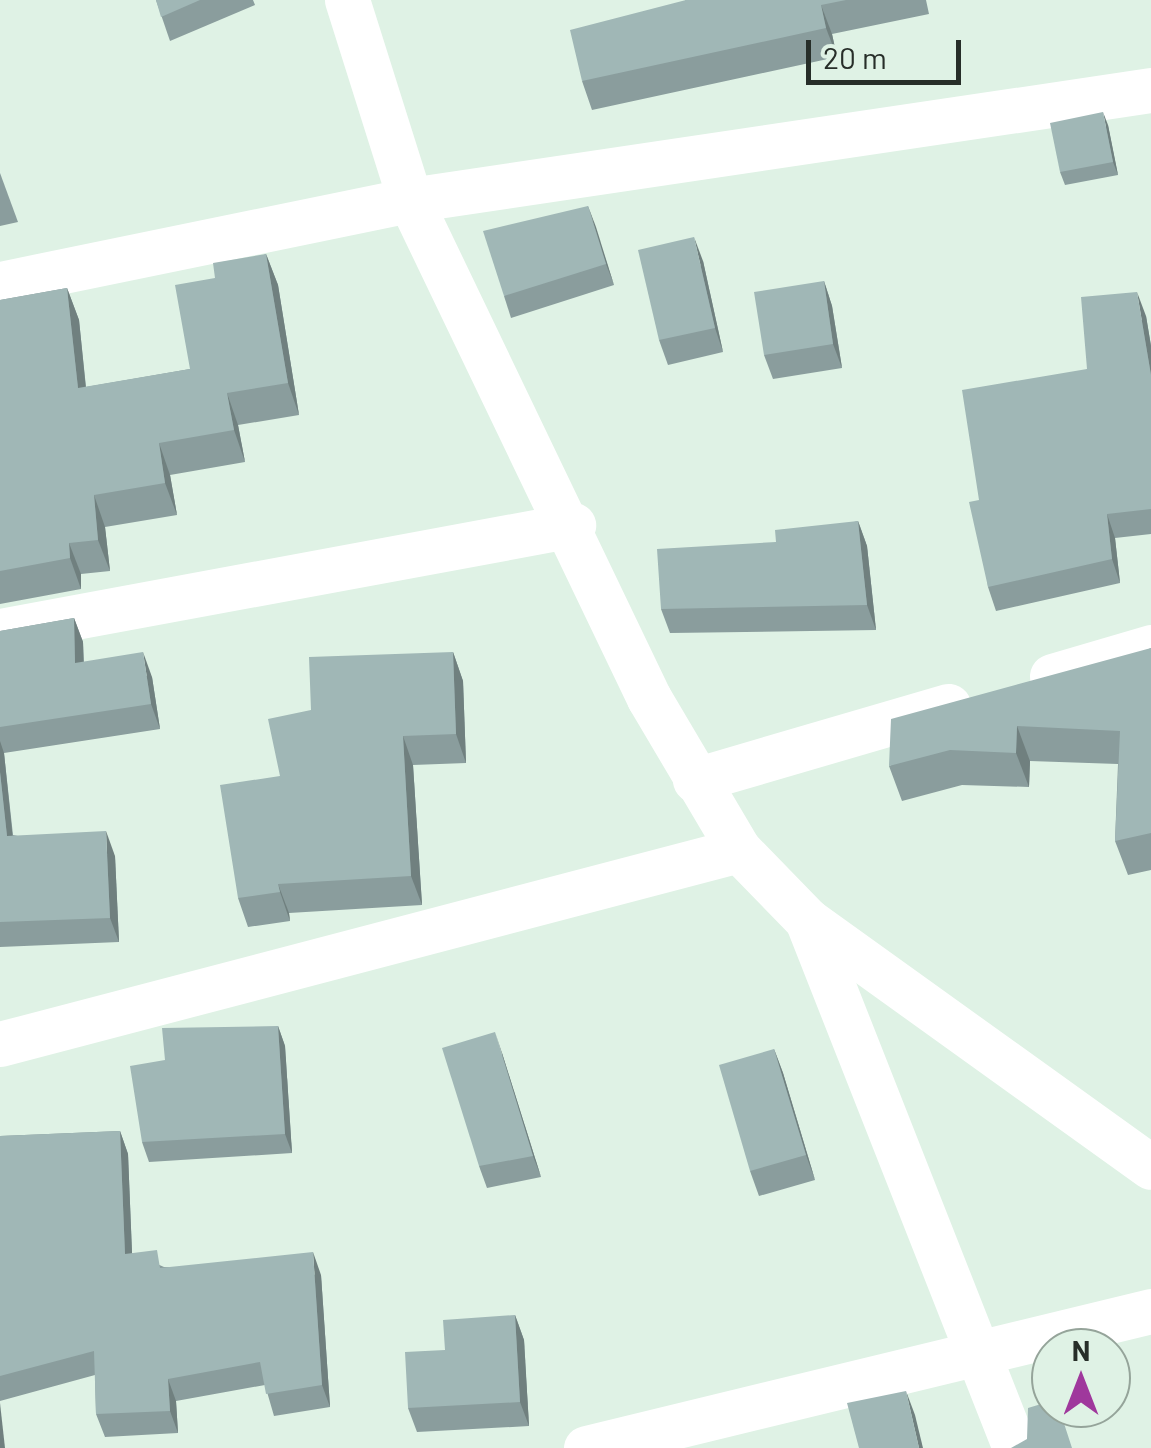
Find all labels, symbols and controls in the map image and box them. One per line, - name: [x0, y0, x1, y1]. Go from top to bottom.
- scale bar: [811, 20, 966, 82]
- text: 20 m: [823, 39, 887, 75]
- north arrow: [1031, 1328, 1131, 1428]
- text: N: [1072, 1333, 1090, 1367]

